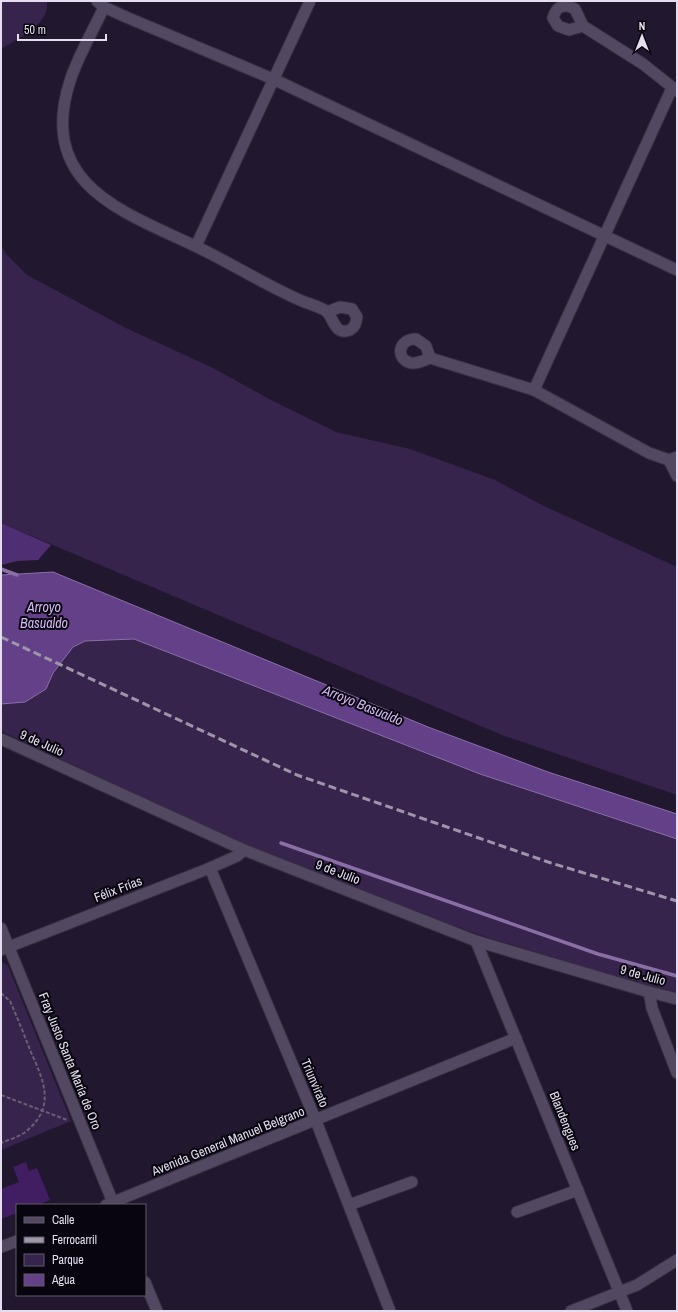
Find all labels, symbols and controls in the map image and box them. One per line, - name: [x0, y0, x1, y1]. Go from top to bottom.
- scale bar: [18, 16, 106, 42]
- north arrow: [622, 16, 662, 56]
- text: N: [639, 19, 645, 33]
- text: 50 m: [24, 22, 46, 38]
- water label: Arroyo Basualdo: [20, 598, 68, 632]
- water label: Arroyo Basualdo: [319, 680, 406, 729]
- street label: 9 de Julio: [17, 726, 67, 760]
- street label: 9 de Julio: [313, 856, 363, 888]
- street label: Félix Frías: [92, 872, 144, 906]
- street label: 9 de Julio: [618, 961, 668, 989]
- street label: Fray Justo Santa María de Oro: [35, 990, 105, 1132]
- street label: Triunvirato: [297, 1056, 333, 1110]
- street label: Blandengues: [545, 1089, 585, 1153]
- street label: Avenida General Manuel Belgrano: [148, 1102, 307, 1180]
- legend: [16, 1204, 146, 1296]
- text: Calle: [52, 1212, 74, 1228]
- text: Ferrocarril: [52, 1232, 97, 1248]
- text: Parque: [52, 1252, 84, 1268]
- text: Agua: [51, 1272, 76, 1288]

